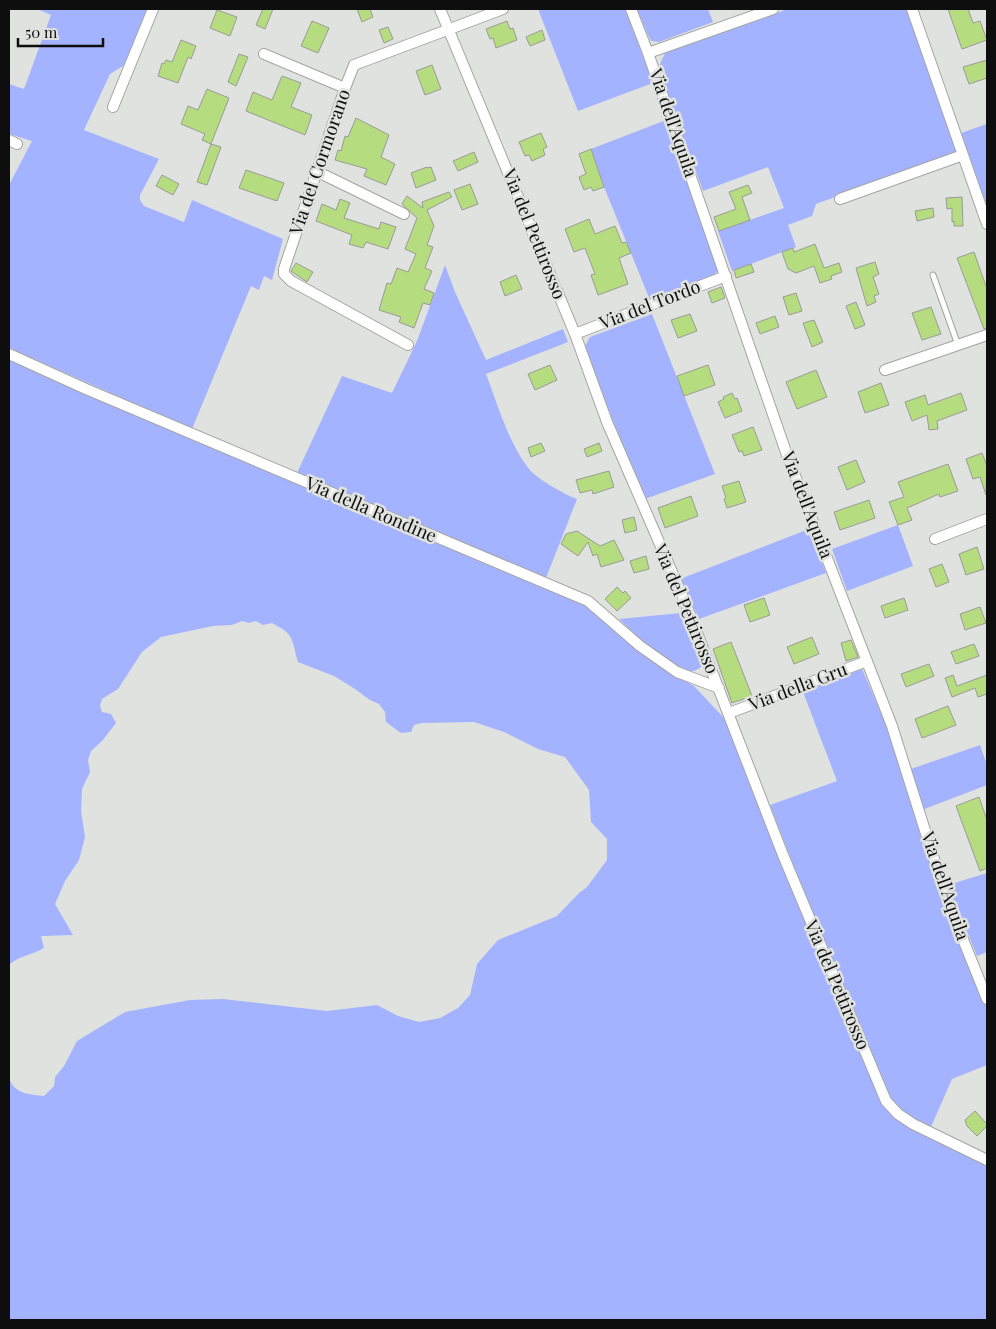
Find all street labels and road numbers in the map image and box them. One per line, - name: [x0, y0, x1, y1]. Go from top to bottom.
- street label: Via dell'Aquila: [644, 64, 704, 180]
- street label: Via del Cormorano: [283, 86, 355, 238]
- street label: Via del Pettirosso: [497, 164, 572, 303]
- street label: Via del Tordo: [595, 274, 704, 335]
- street label: Via dell'Aquila: [776, 447, 839, 562]
- street label: Via della Rondine: [301, 470, 441, 548]
- street label: Via del Pettirosso: [648, 539, 725, 677]
- street label: Via della Gru: [744, 656, 851, 716]
- street label: Via dell'Aquila: [916, 827, 976, 943]
- street label: Via del Pettirosso: [799, 915, 876, 1053]

